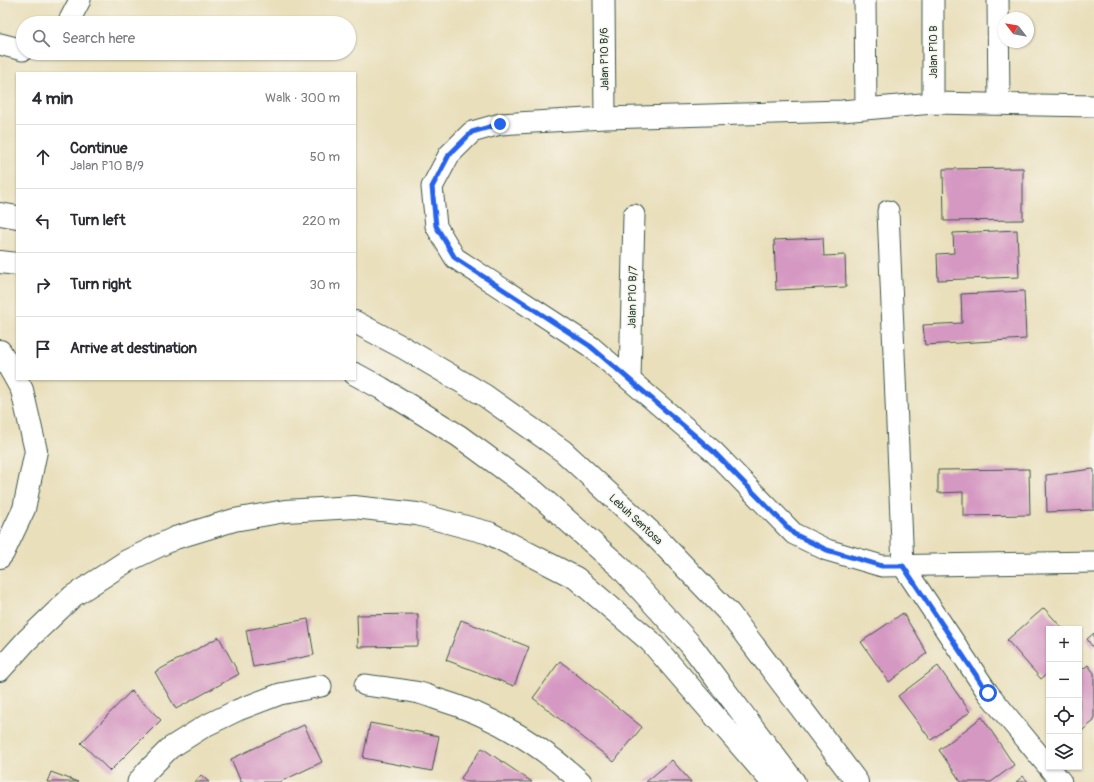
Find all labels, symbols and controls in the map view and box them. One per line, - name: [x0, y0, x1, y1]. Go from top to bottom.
- north arrow: [998, 12, 1034, 48]
- search box: [16, 16, 356, 60]
- street label: Jalan P10 B: [927, 26, 940, 78]
- icon: search: [30, 27, 52, 49]
- street label: Jalan P10 B/6: [597, 27, 612, 91]
- text: Search here: [62, 29, 135, 48]
- text: 4 min: [32, 88, 73, 109]
- text: Walk · 300 m: [265, 90, 340, 106]
- route end: [491, 115, 509, 133]
- text: Continue: [70, 139, 128, 158]
- icon: ahead: [32, 146, 54, 168]
- text: 50 m: [310, 149, 340, 165]
- text: Jalan P10 B/9: [70, 158, 144, 174]
- icon: left: [32, 210, 54, 232]
- text: Turn left: [70, 211, 126, 230]
- text: 220 m: [302, 213, 340, 229]
- street label: Jalan P10 B/7: [625, 265, 640, 328]
- icon: right: [32, 274, 54, 296]
- text: Turn right: [70, 275, 131, 294]
- text: 30 m: [310, 277, 340, 293]
- icon: arrive: [32, 338, 54, 360]
- text: Arrive at destination: [70, 339, 197, 358]
- street label: Lebuh Sentosa: [606, 491, 665, 547]
- map controls: [1046, 626, 1082, 770]
- button: +: [1046, 626, 1082, 662]
- button: −: [1046, 662, 1082, 698]
- route start: [979, 684, 997, 702]
- button: locate: [1046, 698, 1082, 734]
- button: layers: [1046, 734, 1082, 770]

